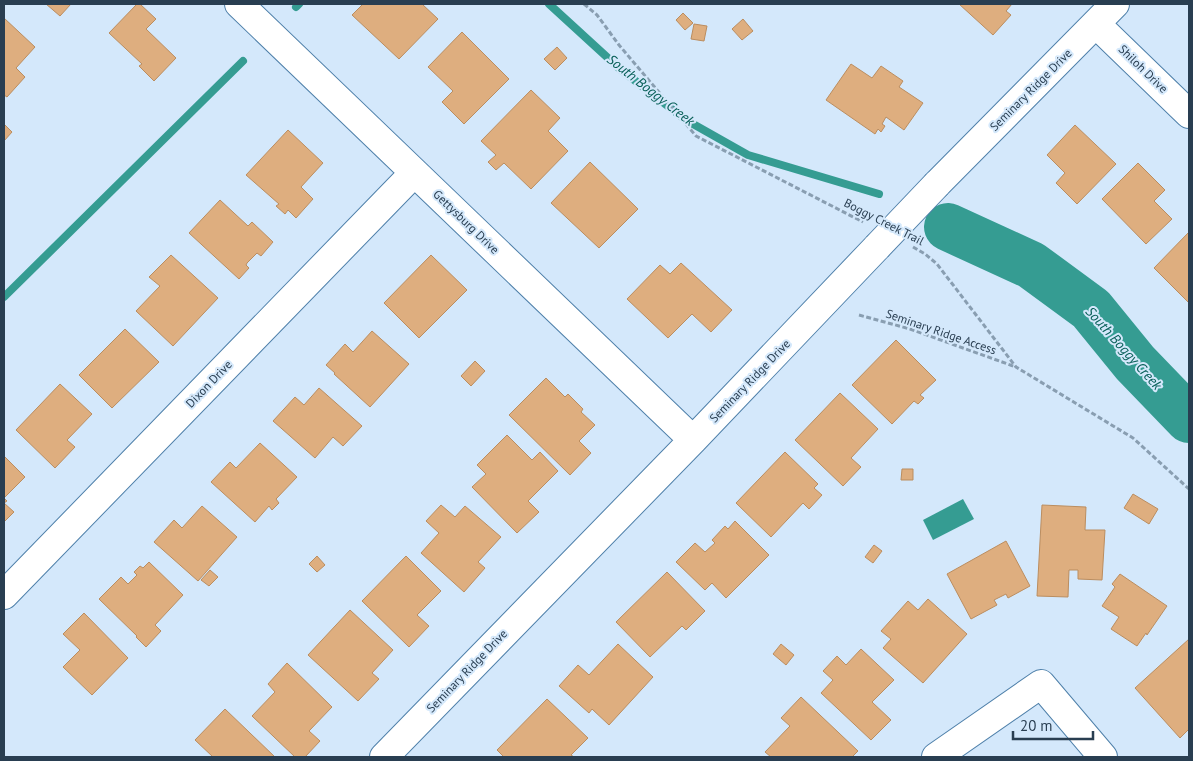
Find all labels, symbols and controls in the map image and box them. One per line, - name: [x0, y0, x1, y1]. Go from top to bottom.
- street label: Shiloh Drive: [1116, 41, 1171, 96]
- street label: Seminary Ridge Drive: [987, 46, 1075, 134]
- water label: South Boggy Creek: [604, 50, 699, 130]
- street label: Gettysburg Drive: [430, 186, 502, 257]
- street label: Boggy Creek Trail: [842, 195, 927, 248]
- water label: South Boggy Creek: [1082, 303, 1167, 394]
- street label: Seminary Ridge Access: [884, 306, 998, 357]
- street label: Seminary Ridge Drive: [706, 336, 793, 425]
- street label: Dixon Drive: [182, 357, 235, 410]
- street label: Seminary Ridge Drive: [423, 626, 510, 715]
- scale bar: [1013, 708, 1093, 740]
- text: 20 m: [1020, 716, 1053, 735]

